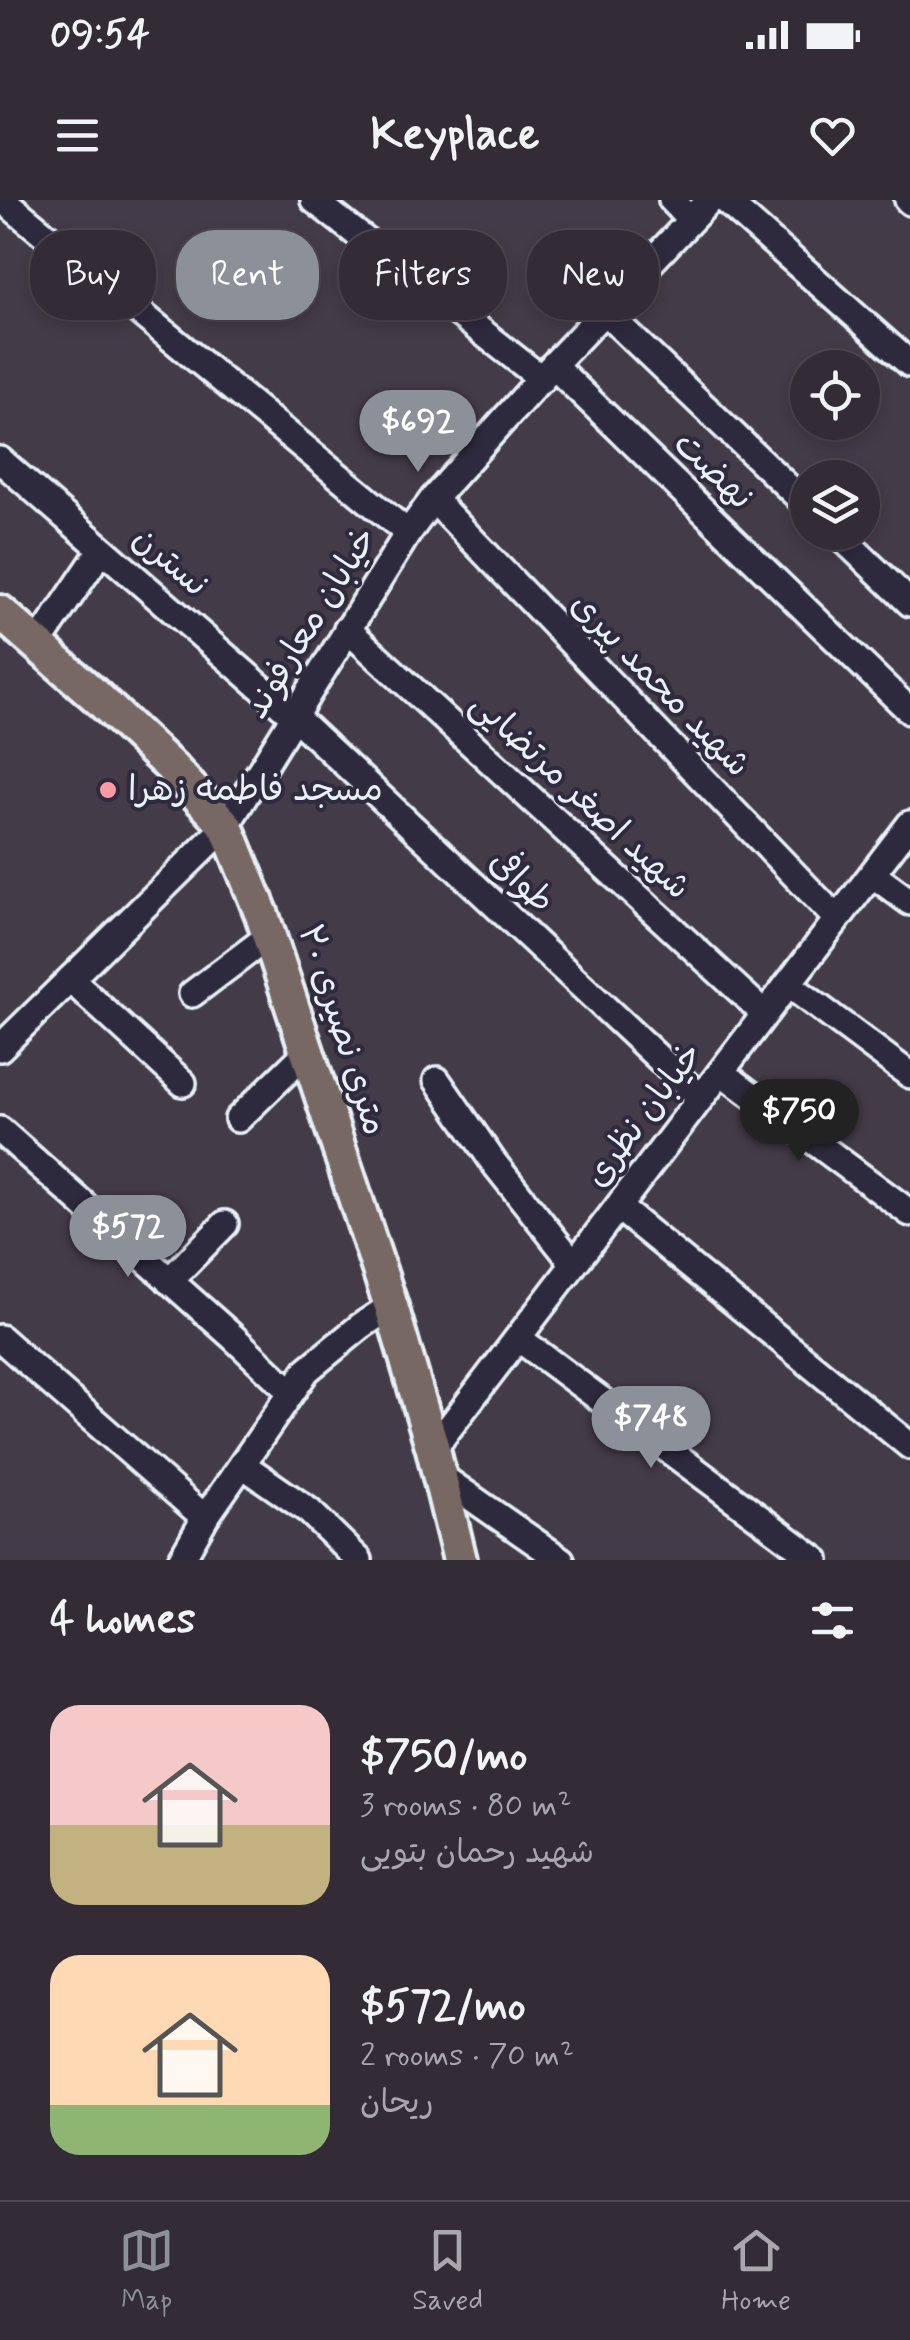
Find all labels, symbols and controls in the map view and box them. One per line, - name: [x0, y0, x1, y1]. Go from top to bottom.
- text: 09:54: [50, 11, 150, 60]
- text: Keyplace: [371, 106, 539, 165]
- icon: menu: [50, 108, 105, 163]
- icon: heart: [805, 108, 860, 163]
- chip: Buy: [30, 230, 156, 320]
- chip: Rent: [176, 230, 319, 320]
- chip: Filters: [339, 230, 507, 320]
- chip: New: [527, 230, 659, 320]
- map controls: [790, 350, 880, 550]
- button: locate: [790, 350, 880, 440]
- pin: $692: [359, 390, 477, 475]
- text: $692: [381, 401, 455, 443]
- street label: نهضت: [663, 422, 763, 520]
- button: layers: [790, 460, 880, 550]
- street label: نسترن: [122, 516, 218, 608]
- street label: خیابان معارفوند: [234, 518, 388, 728]
- street label: شهید محمد پیری: [560, 582, 760, 788]
- street label: شهید اصغر مرتضایی: [460, 682, 700, 910]
- place label: مسجد فاطمه زهرا: [128, 767, 383, 813]
- marker: مسجد فاطمه زهرا: [97, 779, 119, 801]
- street label: طوافی: [478, 839, 564, 924]
- street label: ۲۰ متری نصیری: [286, 919, 398, 1141]
- street label: خیابان نظری: [574, 1033, 714, 1197]
- pin: $750: [740, 1079, 858, 1164]
- text: $750: [762, 1090, 836, 1132]
- pin: $572: [69, 1195, 187, 1280]
- text: $572: [91, 1206, 165, 1248]
- pin: $748: [592, 1386, 710, 1471]
- text: $748: [614, 1397, 688, 1439]
- text: 4 homes: [50, 1593, 196, 1648]
- icon: filters: [805, 1593, 860, 1648]
- text: $750/mo: [360, 1730, 528, 1785]
- icon: home: [130, 1745, 250, 1865]
- text: 3 rooms · 80 m²: [360, 1785, 571, 1827]
- text: شهید رحمان بتویی: [360, 1832, 594, 1874]
- text: $572/mo: [360, 1980, 526, 2035]
- icon: home: [130, 1995, 250, 2115]
- text: 2 rooms · 70 m²: [360, 2035, 574, 2077]
- text: ریحان: [360, 2082, 434, 2124]
- tab: Map: [119, 2223, 174, 2320]
- tab: Saved: [412, 2223, 483, 2320]
- tab: Home: [721, 2223, 791, 2320]

